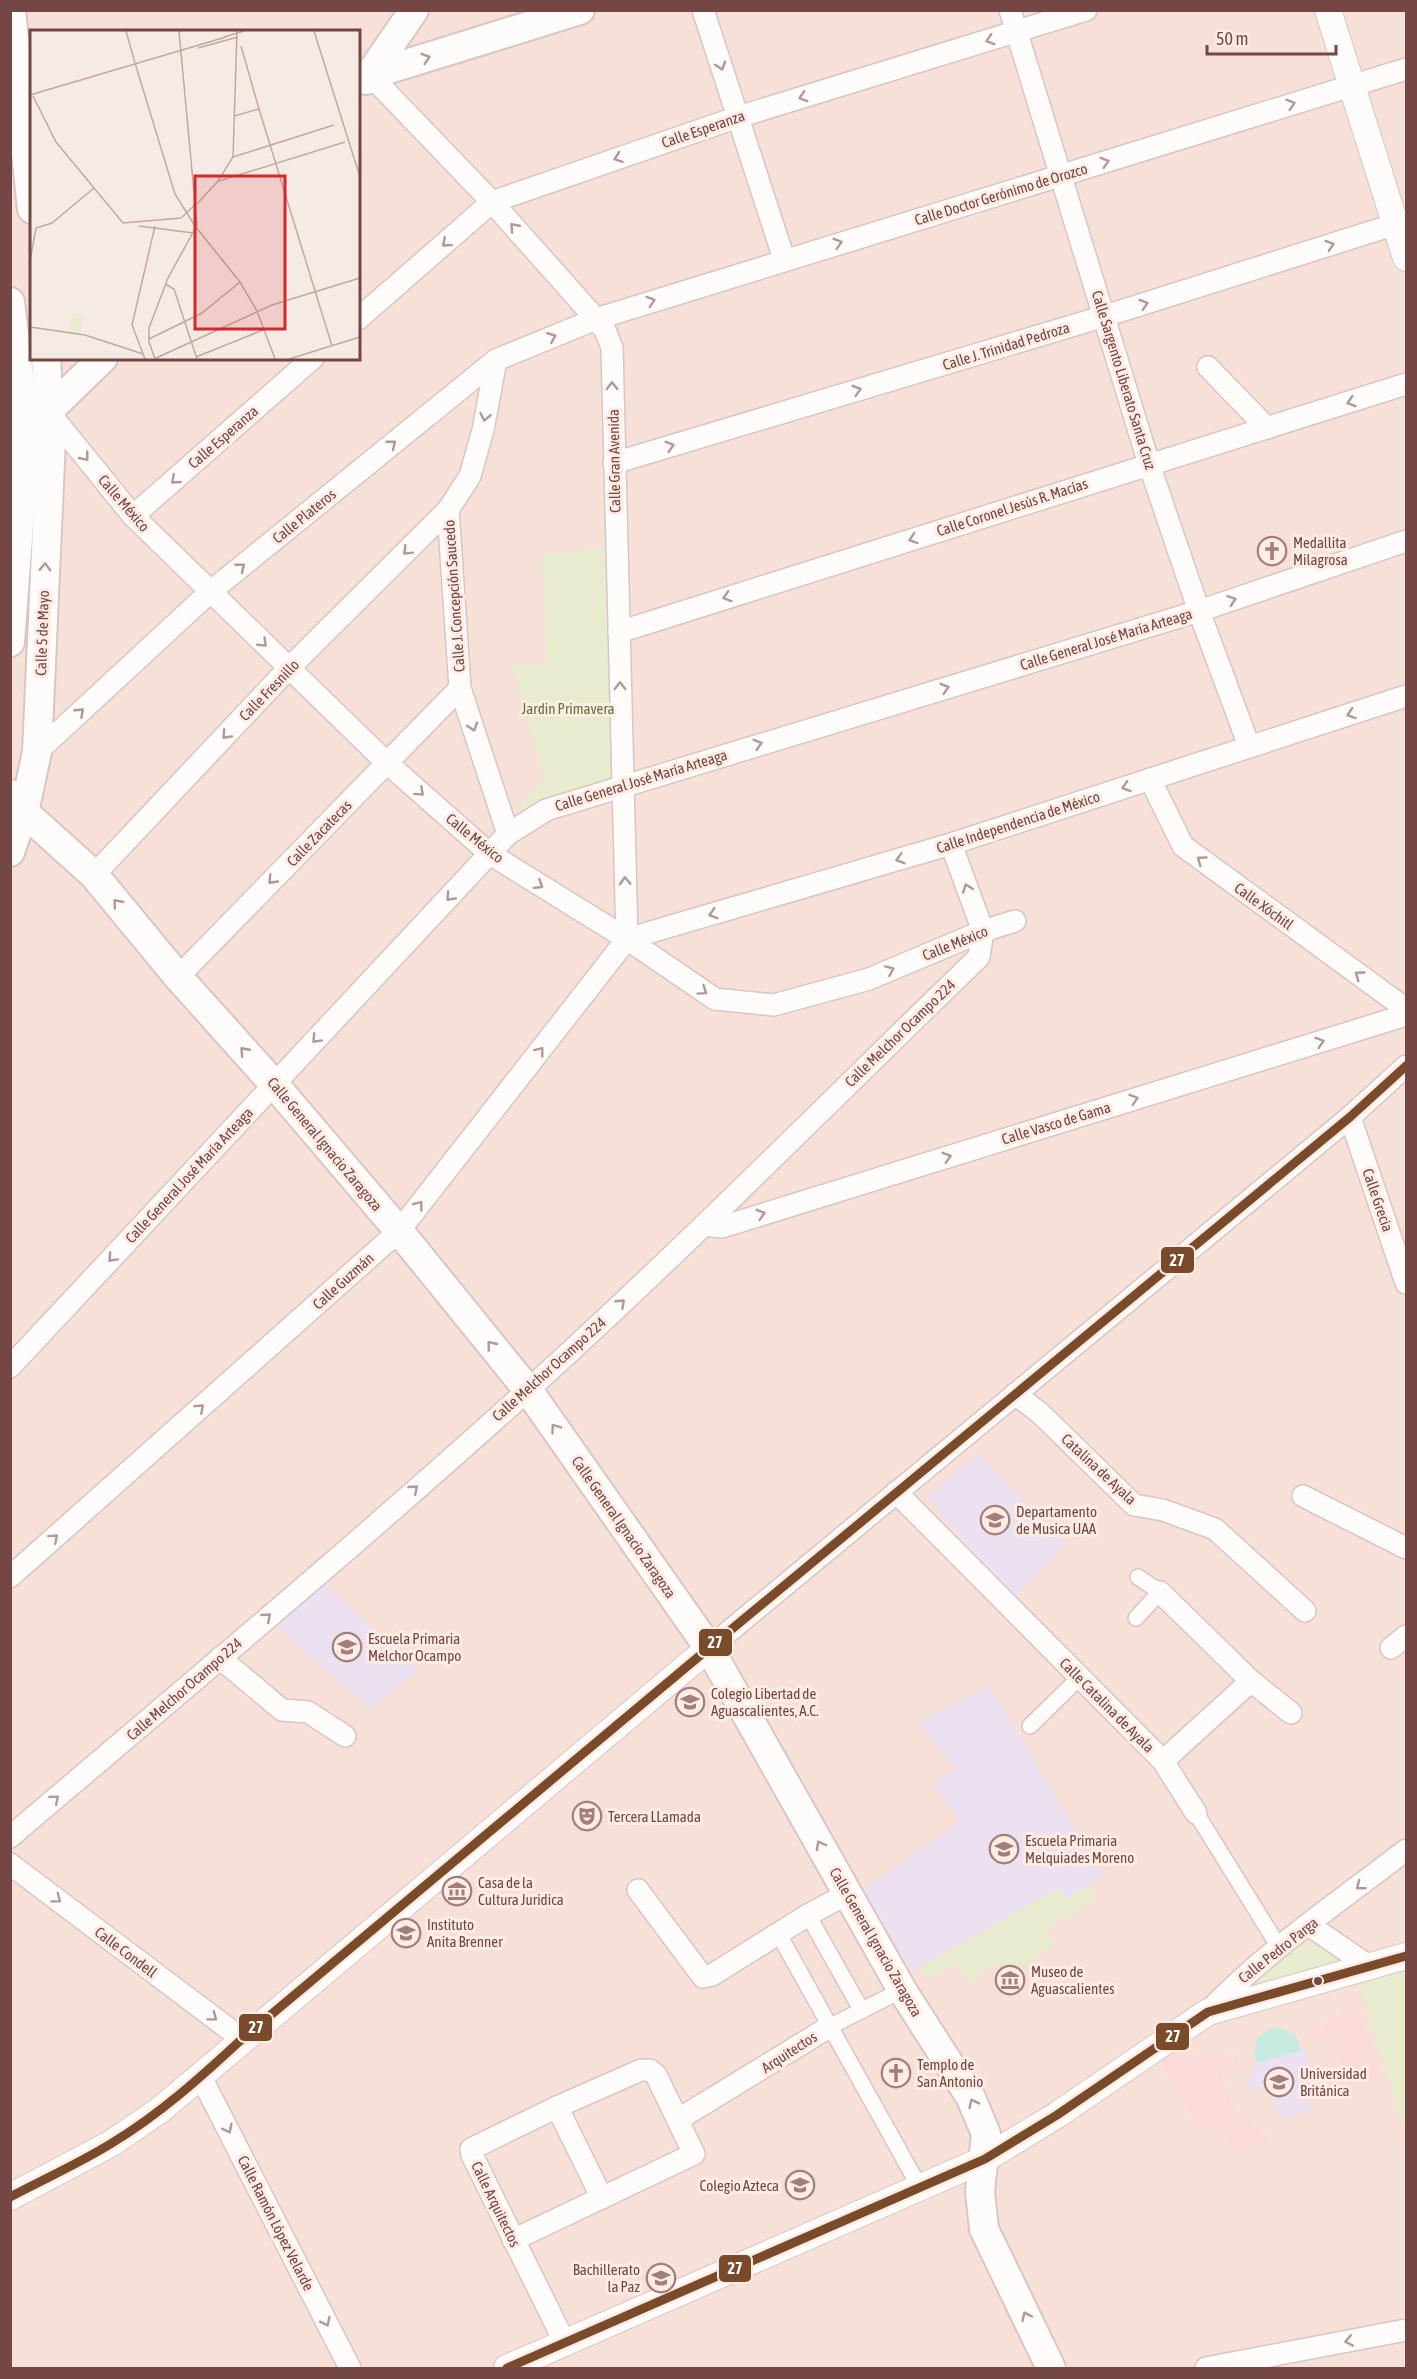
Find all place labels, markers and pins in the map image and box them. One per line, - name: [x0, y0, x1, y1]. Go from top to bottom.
- place label: Medallita Milagrosa: [1293, 534, 1348, 568]
- church icon: Medallita Milagrosa: [1256, 535, 1288, 567]
- place label: Departamento de Musica UAA: [1016, 1503, 1097, 1537]
- school or university icon: Departamento de Musica UAA: [979, 1504, 1011, 1536]
- place label: Escuela Primaria Melchor Ocampo: [368, 1630, 461, 1664]
- school or university icon: Escuela Primaria Melchor Ocampo: [331, 1631, 363, 1663]
- place label: Colegio Libertad de Aguascalientes, A.C.: [711, 1685, 819, 1719]
- school or university icon: Colegio Libertad de Aguascalientes, A.C.: [674, 1686, 706, 1718]
- theatre icon: Tercera LLamada: [571, 1800, 603, 1832]
- place label: Tercera LLamada: [608, 1808, 701, 1825]
- place label: Escuela Primaria Melquiades Moreno: [1025, 1832, 1134, 1866]
- school or university icon: Escuela Primaria Melquiades Moreno: [988, 1833, 1020, 1865]
- place label: Casa de la Cultura Juridica: [478, 1874, 564, 1908]
- museum icon: Casa de la Cultura Juridica: [441, 1875, 473, 1907]
- place label: Instituto Anita Brenner: [427, 1916, 503, 1950]
- school or university icon: Instituto Anita Brenner: [390, 1917, 422, 1949]
- place label: Museo de Aguascalientes: [1031, 1963, 1115, 1997]
- museum icon: Museo de Aguascalientes: [994, 1964, 1026, 1996]
- unlabelled marker: [1312, 1975, 1324, 1987]
- place label: Templo de San Antonio: [917, 2056, 983, 2090]
- church icon: Templo de San Antonio: [880, 2057, 912, 2089]
- place label: Universidad Británica: [1300, 2065, 1367, 2099]
- school or university icon: Universidad Británica: [1263, 2066, 1295, 2098]
- school or university icon: Colegio Azteca: [784, 2169, 816, 2201]
- place label: Colegio Azteca: [699, 2177, 779, 2194]
- place label: Bachillerato la Paz: [573, 2261, 641, 2295]
- school or university icon: Bachillerato la Paz: [645, 2262, 677, 2294]

